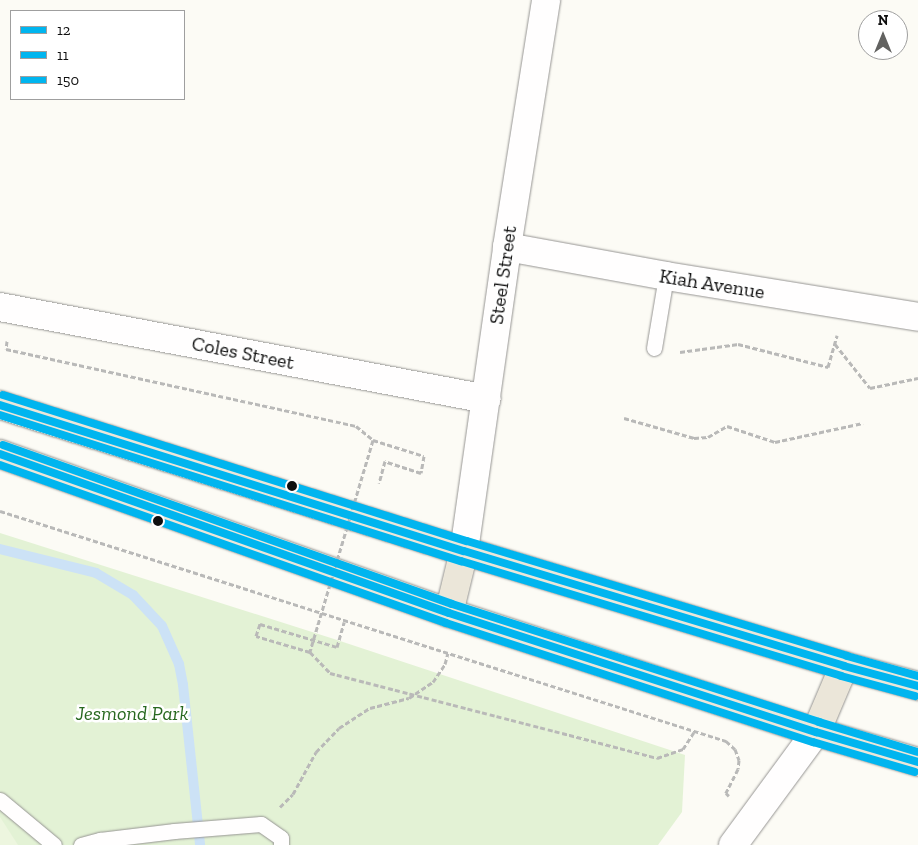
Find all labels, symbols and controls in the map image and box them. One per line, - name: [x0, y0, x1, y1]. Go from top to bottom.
- legend: [10, 10, 185, 100]
- north arrow: [858, 10, 908, 60]
- text: N: [878, 12, 888, 29]
- text: 12: [57, 21, 71, 39]
- text: 11: [57, 46, 69, 64]
- text: 150: [57, 71, 79, 89]
- street label: Steel Street: [484, 224, 522, 326]
- street label: Kiah Avenue: [657, 264, 767, 304]
- street label: Coles Street: [190, 331, 296, 375]
- unlabelled marker: [287, 481, 297, 491]
- unlabelled marker: [153, 516, 163, 526]
- park label: Jesmond Park: [76, 701, 188, 725]

